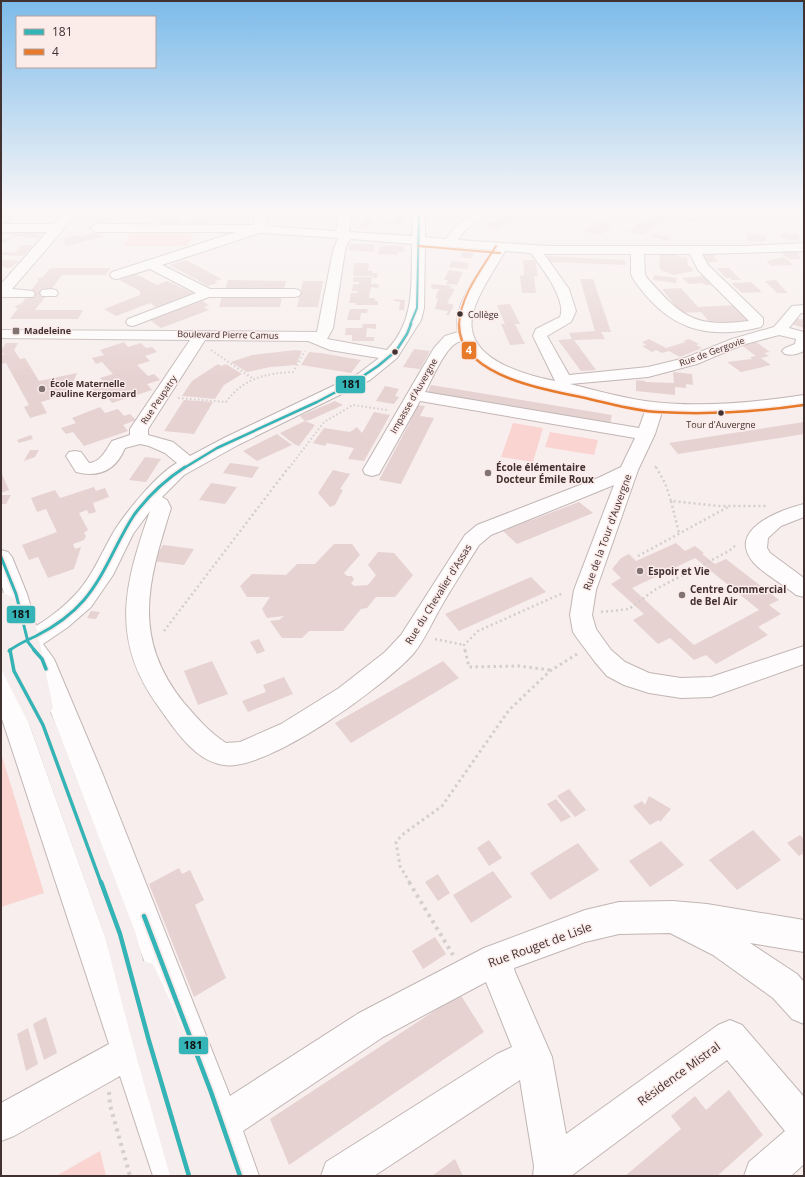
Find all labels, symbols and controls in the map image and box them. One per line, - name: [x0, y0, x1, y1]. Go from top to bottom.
- legend: [16, 16, 156, 68]
- text: 181: [52, 23, 73, 40]
- text: 4: [52, 43, 59, 60]
- place label: Collège: [468, 308, 499, 321]
- marker: Collège: [455, 309, 465, 319]
- place label: Madeleine: [24, 324, 71, 337]
- marker: Madeleine: [11, 326, 21, 336]
- street label: Boulevard Pierre Camus: [177, 327, 279, 342]
- street label: Rue de Gergovie: [677, 334, 746, 369]
- line badge: 4: [461, 341, 477, 360]
- text: 4: [466, 342, 473, 357]
- unlabelled marker: [390, 347, 400, 357]
- street label: Impasse d'Auvergne: [387, 356, 440, 436]
- street label: Rue Peupatry: [137, 372, 180, 427]
- line badge: 181: [335, 375, 366, 394]
- text: 181: [342, 376, 360, 391]
- place label: École Maternelle Pauline Kergomard: [50, 377, 136, 400]
- marker: École Maternelle Pauline Kergomard: [37, 384, 47, 394]
- marker: Tour d'Auvergne: [716, 408, 726, 418]
- place label: Tour d'Auvergne: [686, 418, 756, 431]
- place label: École élémentaire Docteur Émile Roux: [496, 460, 594, 486]
- marker: École élémentaire Docteur Émile Roux: [483, 468, 493, 478]
- street label: Rue de la Tour d'Auvergne: [579, 472, 635, 592]
- street label: Rue du Chevalier d'Assas: [401, 541, 475, 647]
- place label: Espoir et Vie: [648, 564, 710, 578]
- marker: Espoir et Vie: [635, 566, 645, 576]
- place label: Centre Commercial de Bel Air: [690, 582, 786, 608]
- marker: Centre Commercial de Bel Air: [677, 590, 687, 600]
- line badge: 181: [6, 605, 36, 624]
- text: 181: [12, 606, 30, 621]
- street label: Rue Rouget de Lisle: [486, 918, 594, 971]
- line badge: 181: [178, 1036, 209, 1055]
- text: 181: [184, 1037, 202, 1052]
- street label: Résidence Mistral: [634, 1038, 723, 1109]

